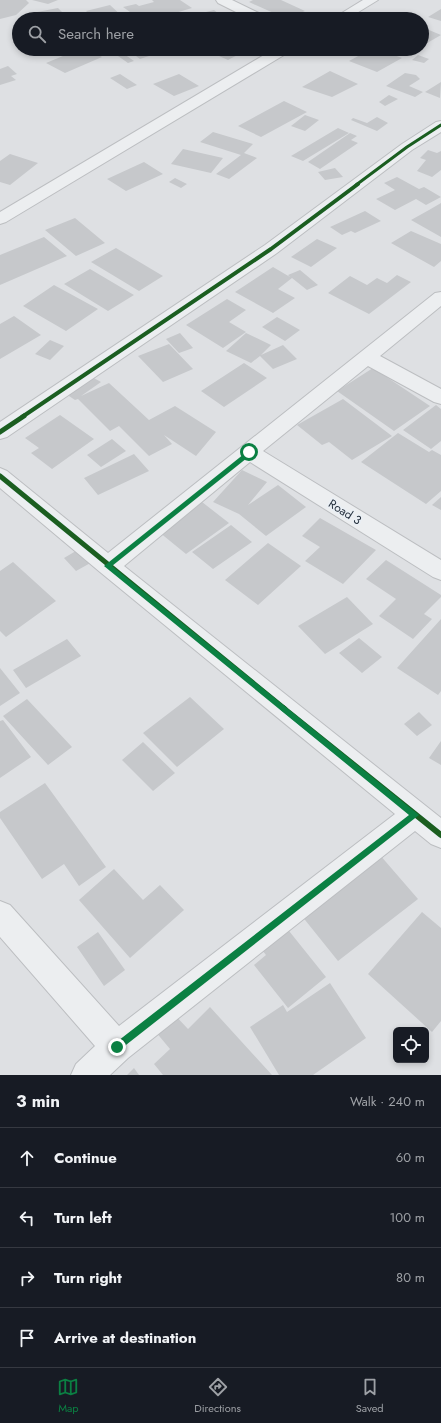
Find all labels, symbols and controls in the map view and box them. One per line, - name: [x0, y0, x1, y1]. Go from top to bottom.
- search box: [12, 12, 429, 56]
- icon: search: [26, 23, 48, 45]
- text: Search here: [58, 23, 134, 45]
- route start: [240, 443, 258, 461]
- street label: Road 3: [325, 495, 365, 529]
- map controls: [393, 1027, 429, 1063]
- button: locate: [393, 1027, 429, 1063]
- route end: [108, 1038, 126, 1056]
- text: 3 min: [16, 1089, 60, 1113]
- text: Walk · 240 m: [350, 1092, 425, 1111]
- icon: ahead: [16, 1147, 38, 1169]
- text: Continue: [54, 1147, 117, 1169]
- text: 60 m: [396, 1148, 425, 1167]
- icon: left: [16, 1207, 38, 1229]
- text: Turn left: [54, 1207, 112, 1229]
- text: 100 m: [390, 1208, 425, 1227]
- icon: right: [16, 1267, 38, 1289]
- text: Turn right: [54, 1267, 122, 1289]
- text: 80 m: [396, 1268, 425, 1287]
- icon: arrive: [16, 1327, 38, 1349]
- text: Arrive at destination: [54, 1327, 196, 1349]
- tab: Map: [57, 1376, 79, 1416]
- tab: Directions: [194, 1376, 241, 1416]
- tab: Saved: [356, 1376, 384, 1416]

